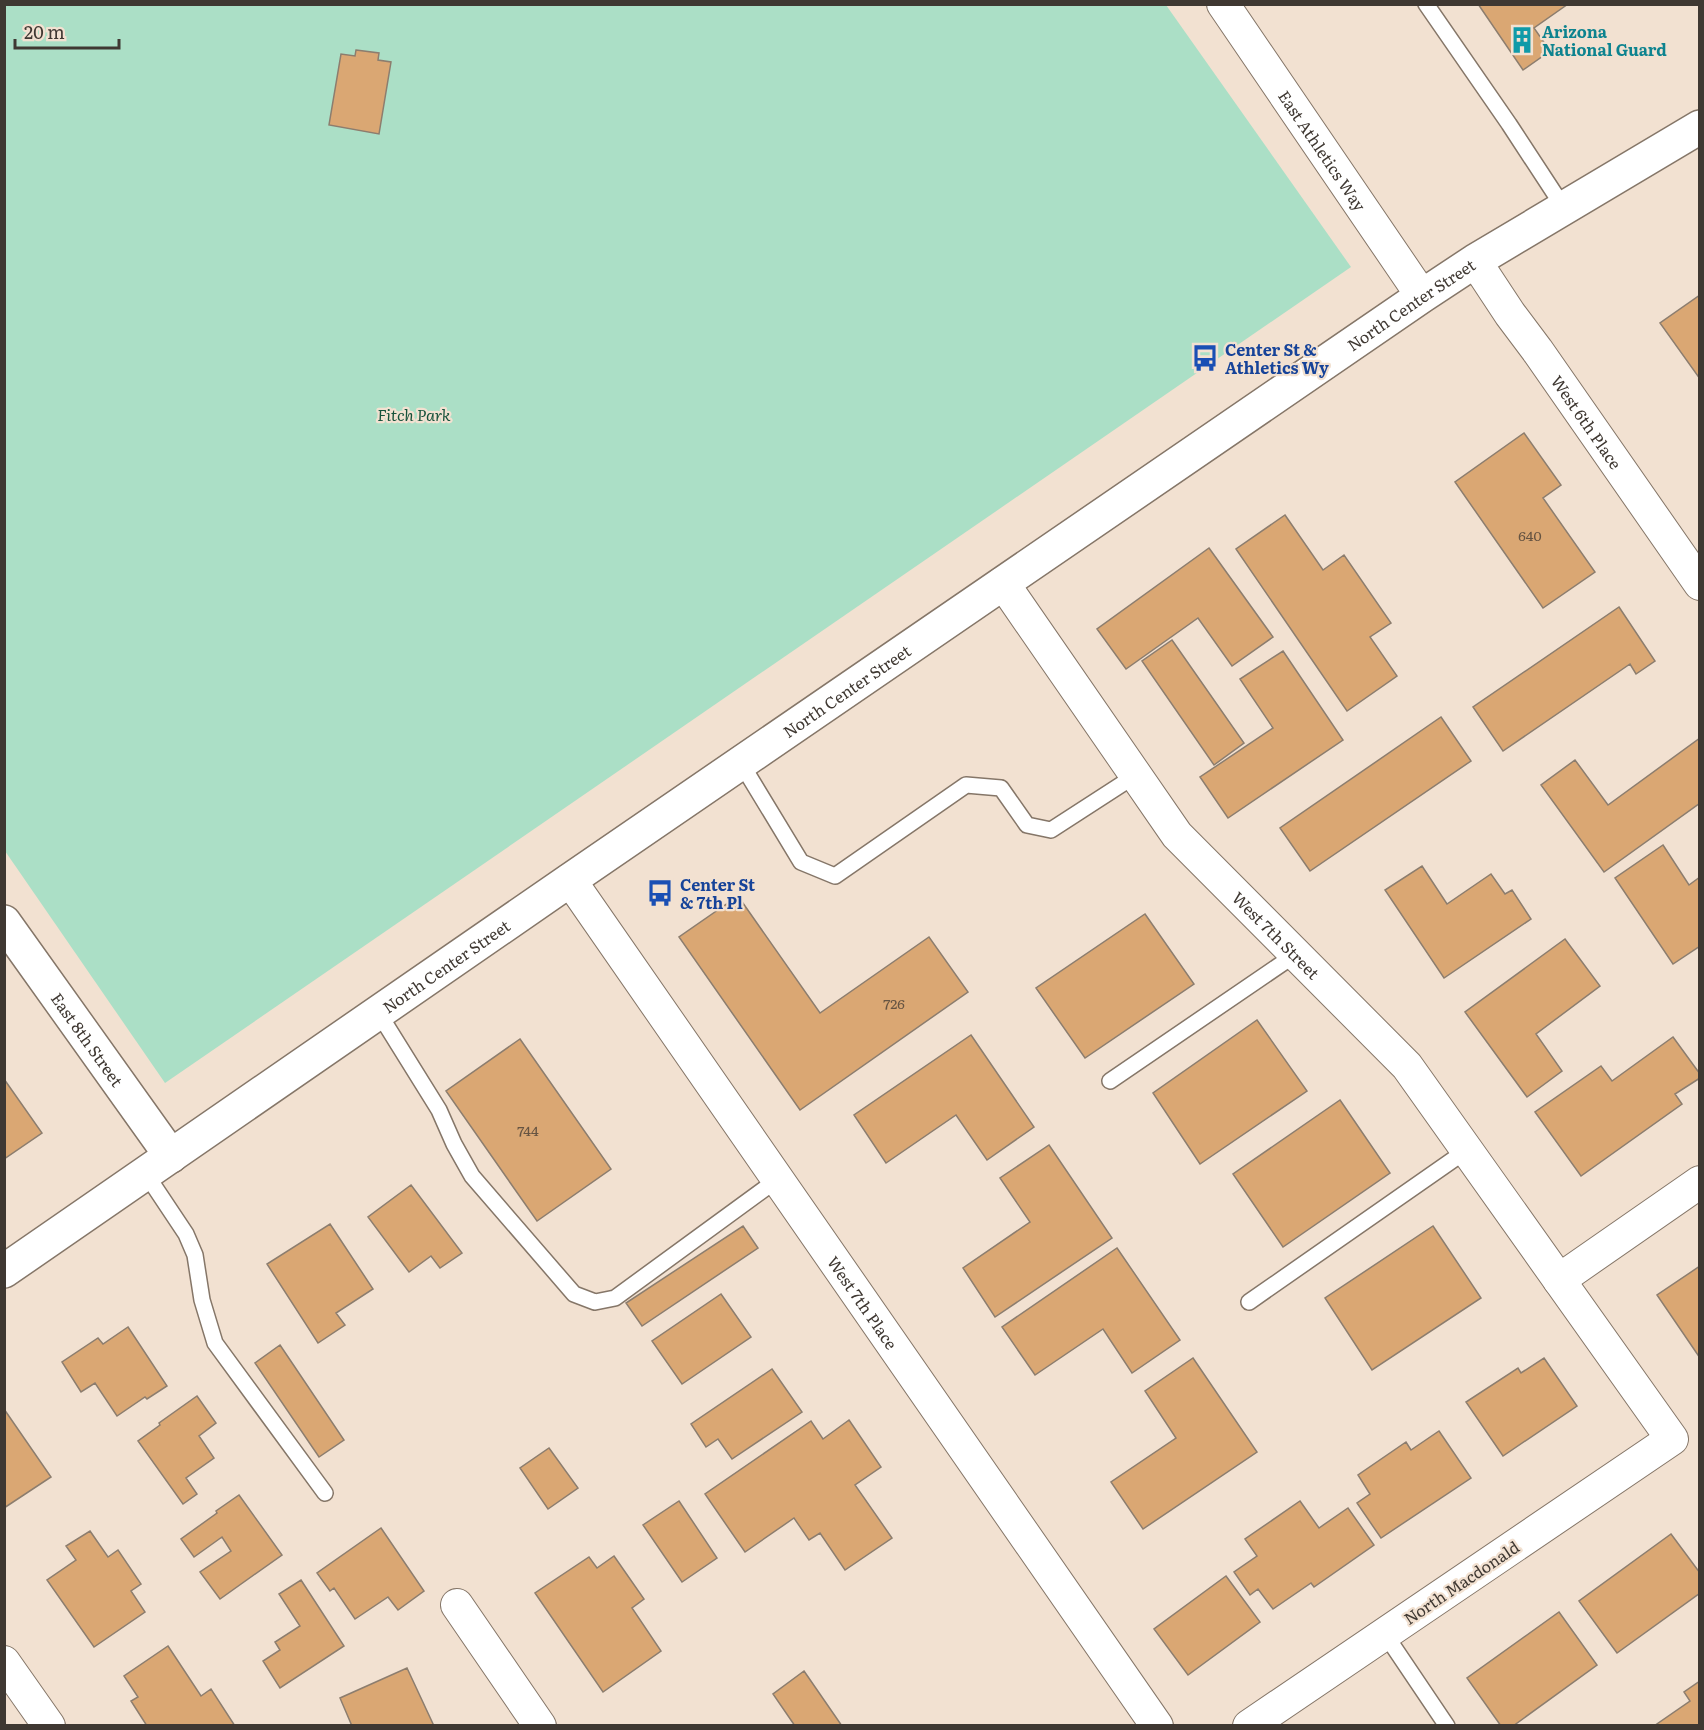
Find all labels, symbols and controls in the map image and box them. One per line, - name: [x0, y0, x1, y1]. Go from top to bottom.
- scale bar: [15, 12, 118, 50]
- text: 20 m: [24, 18, 65, 45]
- place label: Arizona National Guard: [1542, 19, 1667, 61]
- building icon: Arizona National Guard: [1507, 25, 1537, 55]
- street label: East Athletics Way: [1273, 85, 1373, 216]
- street label: North Center Street: [1342, 252, 1480, 356]
- place label: Center St & Athletics Wy: [1225, 337, 1329, 379]
- bus stop icon: Center St & Athletics Wy: [1190, 343, 1220, 373]
- street label: West 6th Place: [1546, 370, 1628, 474]
- park label: Fitch Park: [377, 402, 451, 426]
- house number: 640: [1518, 525, 1542, 545]
- street label: North Center Street: [778, 638, 916, 743]
- place label: Center St & 7th Pl: [680, 872, 755, 914]
- bus stop icon: Center St & 7th Pl: [645, 878, 675, 908]
- street label: West 7th Street: [1227, 885, 1326, 984]
- street label: North Center Street: [377, 913, 515, 1018]
- street label: East 8th Street: [46, 987, 130, 1092]
- house number: 726: [883, 993, 905, 1013]
- house number: 744: [517, 1120, 539, 1140]
- street label: West 7th Place: [822, 1251, 904, 1354]
- street label: North Macdonald: [1398, 1534, 1524, 1630]

